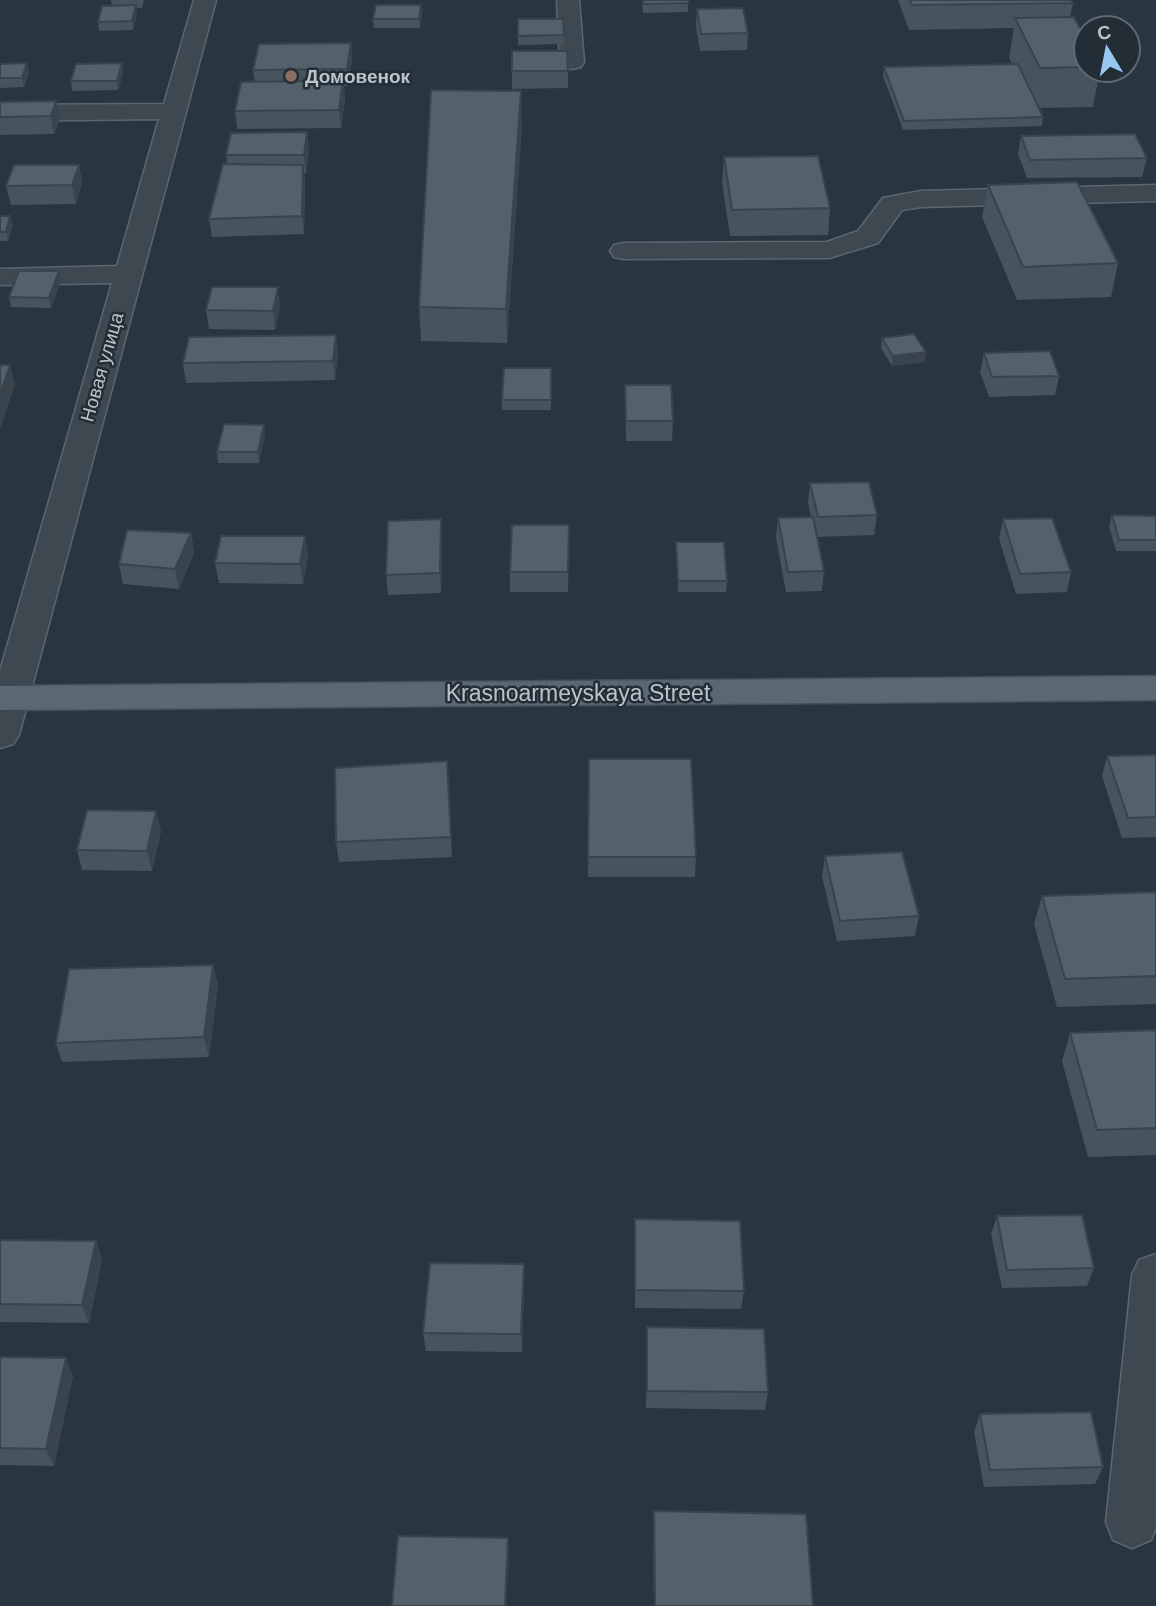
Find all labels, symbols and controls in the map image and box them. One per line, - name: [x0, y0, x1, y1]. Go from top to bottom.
- north arrow: [1072, 14, 1142, 84]
- text: С: [1096, 21, 1113, 44]
- place label: Домовенок: [305, 66, 411, 87]
- marker: Домовенок: [283, 68, 299, 84]
- street label: Новая улица: [76, 310, 128, 424]
- street label: Krasnoarmeyskaya Street: [446, 680, 711, 706]

